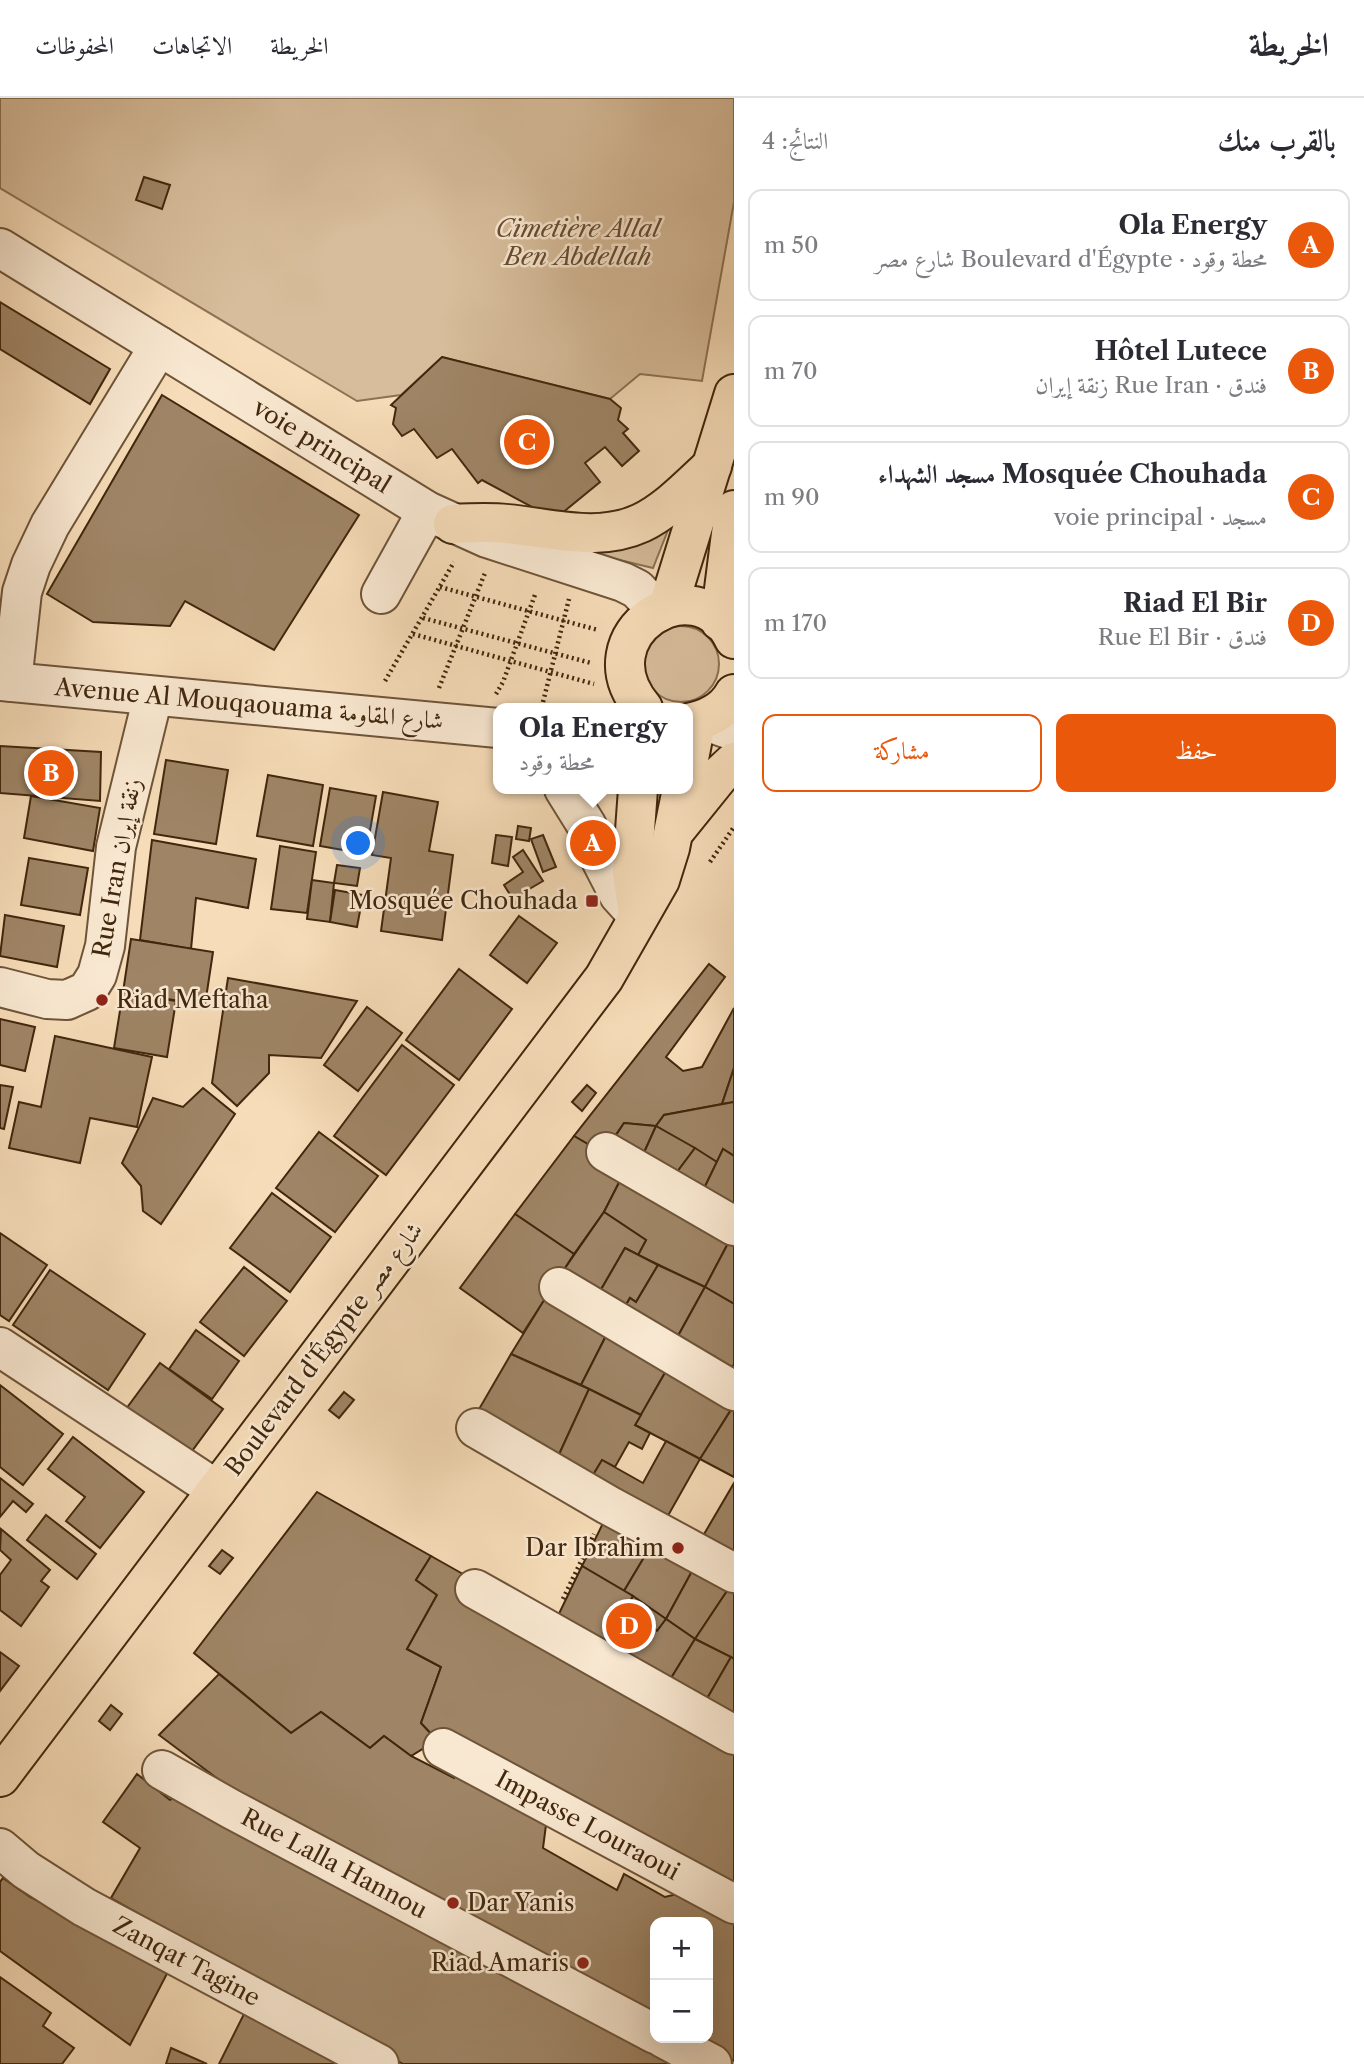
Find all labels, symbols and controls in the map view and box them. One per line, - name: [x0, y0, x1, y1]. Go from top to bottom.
- text: الخريطة: [1249, 24, 1329, 65]
- text: المحفوظات: [35, 31, 114, 60]
- text: الاتجاهات: [152, 31, 232, 60]
- text: الخريطة: [270, 31, 329, 60]
- text: بالقرب منك: [1218, 122, 1336, 159]
- text: النتائج: 4: [762, 127, 828, 155]
- text: Ola Energy: [1119, 209, 1267, 241]
- park label: Cimetière Allal Ben Abdellah: [496, 214, 663, 271]
- text: 50 m: [764, 231, 819, 259]
- text: A: [1302, 231, 1320, 259]
- text: محطة وقود · Boulevard d'Égypte شارع مصر: [875, 245, 1267, 273]
- text: Hôtel Lutece: [1095, 335, 1267, 367]
- text: 70 m: [764, 357, 817, 385]
- text: B: [1302, 357, 1320, 385]
- text: فندق · Rue Iran زنقة إيران: [1035, 371, 1267, 399]
- street label: voie principal: [247, 392, 396, 499]
- pin: C: [504, 416, 550, 468]
- text: Mosquée Chouhada مسجد الشهداء: [878, 458, 1267, 490]
- text: 90 m: [764, 483, 820, 511]
- text: C: [1302, 483, 1320, 511]
- text: مسجد · voie principal: [1054, 503, 1267, 531]
- text: Riad El Bir: [1123, 587, 1267, 619]
- text: 170 m: [764, 609, 827, 637]
- text: D: [1301, 609, 1321, 637]
- text: فندق · Rue El Bir: [1098, 623, 1267, 651]
- street label: Avenue Al Mouqaouama شارع المقاومة: [52, 672, 445, 741]
- popup: [493, 703, 693, 794]
- text: Ola Energy: [519, 712, 667, 744]
- button: مشاركة: [762, 714, 1042, 792]
- button: حفظ: [1056, 714, 1336, 792]
- pin: B: [28, 747, 74, 799]
- text: محطة وقود: [519, 748, 594, 776]
- street label: Rue Iran زنقة إيران: [86, 776, 148, 960]
- pin: A: [570, 817, 616, 869]
- your location: [341, 826, 375, 860]
- place label: Mosquée Chouhada: [349, 886, 578, 915]
- marker: Mosquée Chouhada: [584, 893, 600, 909]
- place label: Riad Meftaha: [116, 985, 269, 1014]
- marker: Riad Meftaha: [94, 992, 110, 1008]
- street label: Boulevard d'Égypte شارع مصر: [219, 1216, 433, 1485]
- place label: Dar Ibrahim: [525, 1533, 664, 1562]
- marker: Dar Ibrahim: [670, 1540, 686, 1556]
- pin: D: [606, 1600, 652, 1652]
- street label: Impasse Louraoui: [491, 1764, 685, 1886]
- street label: Rue Lalla Hannou: [236, 1802, 432, 1925]
- place label: Dar Yanis: [467, 1888, 574, 1917]
- marker: Dar Yanis: [445, 1895, 461, 1911]
- street label: Zanqat Tagine: [108, 1910, 265, 2012]
- map controls: [650, 1917, 713, 2043]
- button: +: [650, 1917, 713, 1980]
- place label: Riad Amaris: [431, 1948, 569, 1977]
- marker: Riad Amaris: [575, 1955, 591, 1971]
- button: −: [650, 1980, 713, 2043]

